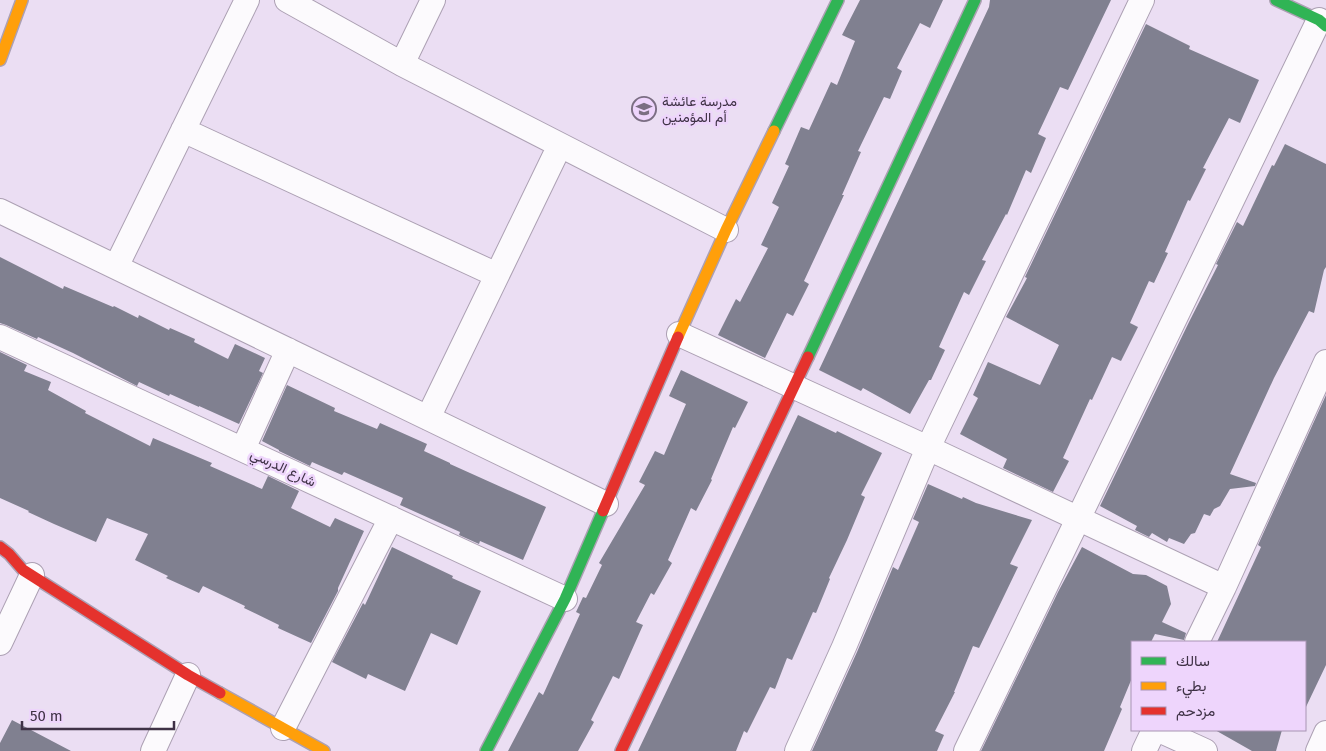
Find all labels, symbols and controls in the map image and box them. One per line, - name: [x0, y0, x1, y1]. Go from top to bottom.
- place label: مدرسة عائشة أم المؤمنين: [662, 93, 737, 126]
- school or university icon: مدرسة عائشة أم المؤمنين: [631, 96, 657, 122]
- street label: شارع الدرسي: [246, 445, 319, 493]
- legend: [1131, 641, 1306, 731]
- text: سالك: [1176, 652, 1210, 670]
- text: بطيء: [1176, 677, 1206, 699]
- scale bar: [22, 698, 175, 730]
- text: مزدحم: [1176, 702, 1215, 721]
- text: 50 m: [30, 707, 63, 725]

